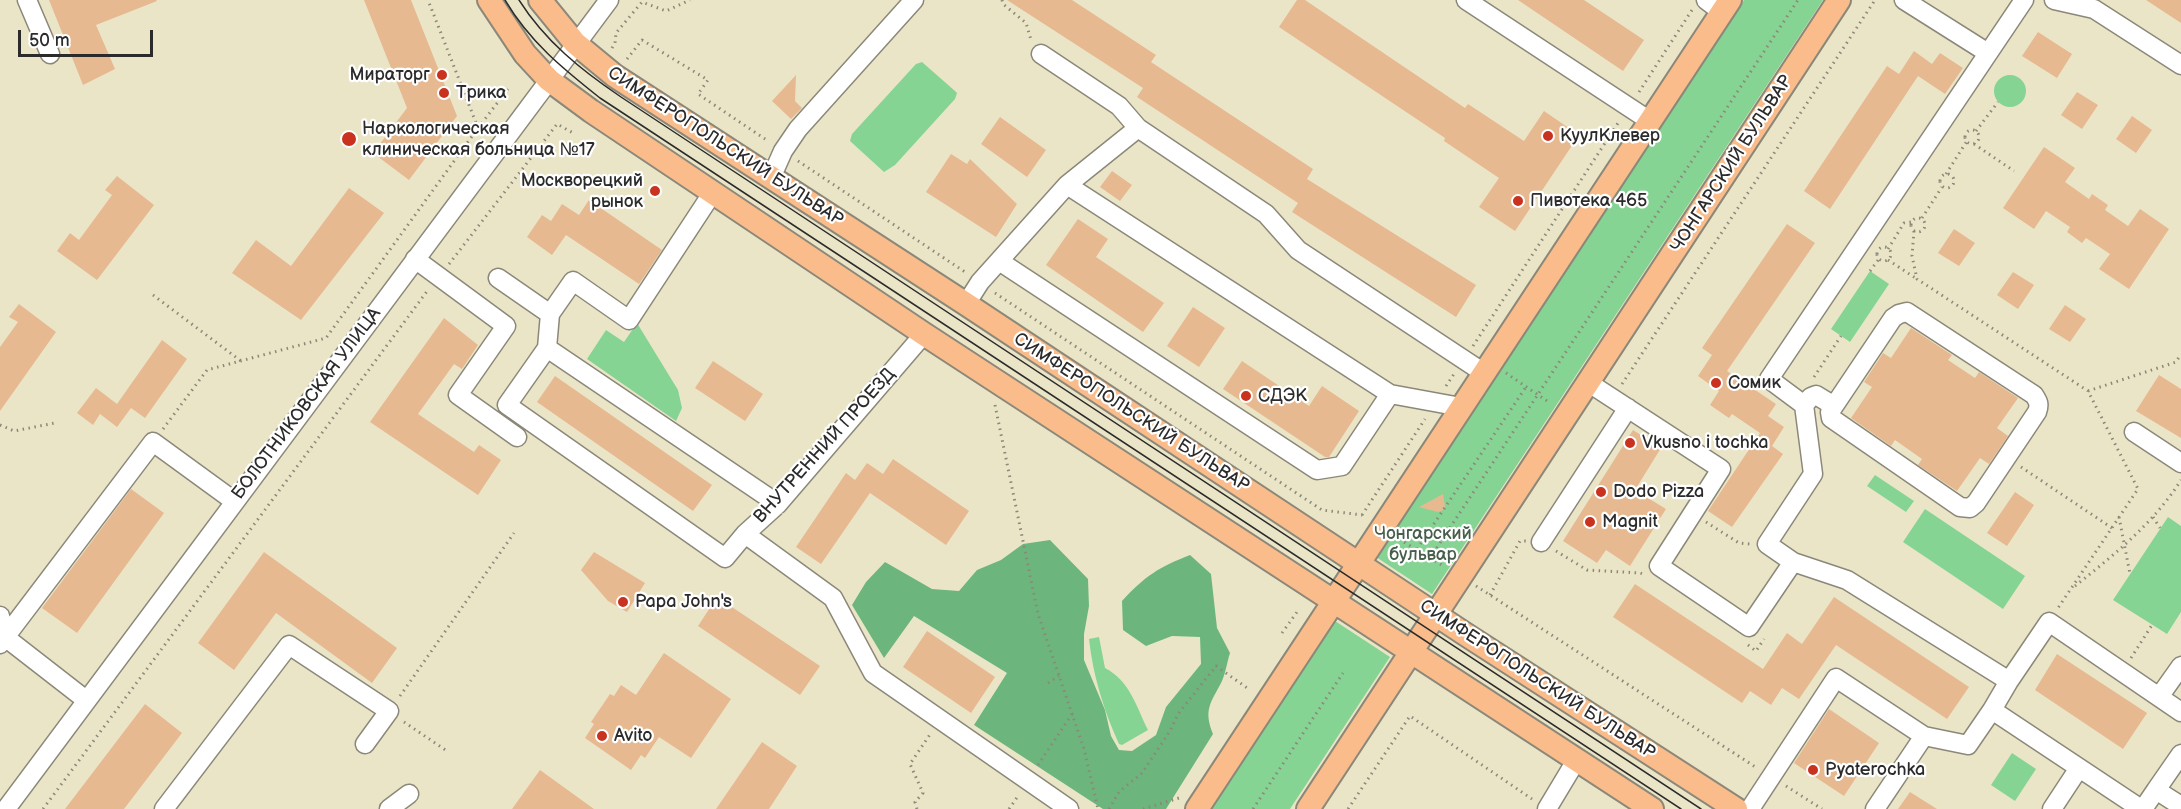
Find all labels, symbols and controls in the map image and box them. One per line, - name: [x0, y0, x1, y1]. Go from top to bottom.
- scale bar: [21, 18, 156, 56]
- text: 50 m: [29, 30, 70, 51]
- street label: СИМФЕРОПОЛЬСКИЙ БУЛЬВАР: [603, 63, 847, 231]
- place label: Мираторг: [350, 64, 430, 86]
- marker: Мираторг: [435, 68, 449, 82]
- street label: ЧОНГАРСКИЙ БУЛЬВАР: [1667, 71, 1797, 257]
- place label: Трика: [456, 82, 507, 104]
- marker: Трика: [437, 86, 451, 100]
- place label: Наркологическая клиническая больница №17: [362, 118, 595, 160]
- place label: КуулКлевер: [1560, 125, 1660, 147]
- marker: КуулКлевер: [1541, 129, 1555, 143]
- marker: Наркологическая клиническая больница №17: [340, 130, 358, 148]
- place label: Москворецкий рынок: [521, 170, 643, 213]
- marker: Москворецкий рынок: [648, 184, 662, 198]
- place label: Пивотека 465: [1530, 190, 1647, 212]
- marker: Пивотека 465: [1511, 194, 1525, 208]
- street label: БОЛОТНИКОВСКАЯ УЛИЦА: [228, 304, 386, 504]
- street label: СИМФЕРОПОЛЬСКИЙ БУЛЬВАР: [1009, 329, 1253, 497]
- street label: ВНУТРЕННИЙ ПРОЕЗД: [750, 364, 900, 528]
- place label: Сомик: [1728, 372, 1781, 394]
- marker: Сомик: [1709, 376, 1723, 390]
- place label: СДЭК: [1258, 385, 1307, 407]
- marker: СДЭК: [1239, 389, 1253, 403]
- place label: Vkusno i tochka: [1642, 432, 1769, 454]
- marker: Vkusno i tochka: [1623, 436, 1637, 450]
- place label: Dodo Pizza: [1613, 481, 1704, 503]
- marker: Dodo Pizza: [1594, 485, 1608, 499]
- place label: Magnit: [1602, 511, 1658, 533]
- marker: Magnit: [1583, 515, 1597, 529]
- park label: Чонгарский бульвар: [1374, 523, 1472, 566]
- place label: Papa John's: [635, 591, 732, 613]
- marker: Papa John's: [616, 595, 630, 609]
- street label: СИМФЕРОПОЛЬСКИЙ БУЛЬВАР: [1415, 596, 1659, 764]
- place label: Avito: [614, 725, 653, 747]
- marker: Avito: [595, 729, 609, 743]
- place label: Pyaterochka: [1825, 759, 1925, 781]
- marker: Pyaterochka: [1806, 763, 1820, 777]

